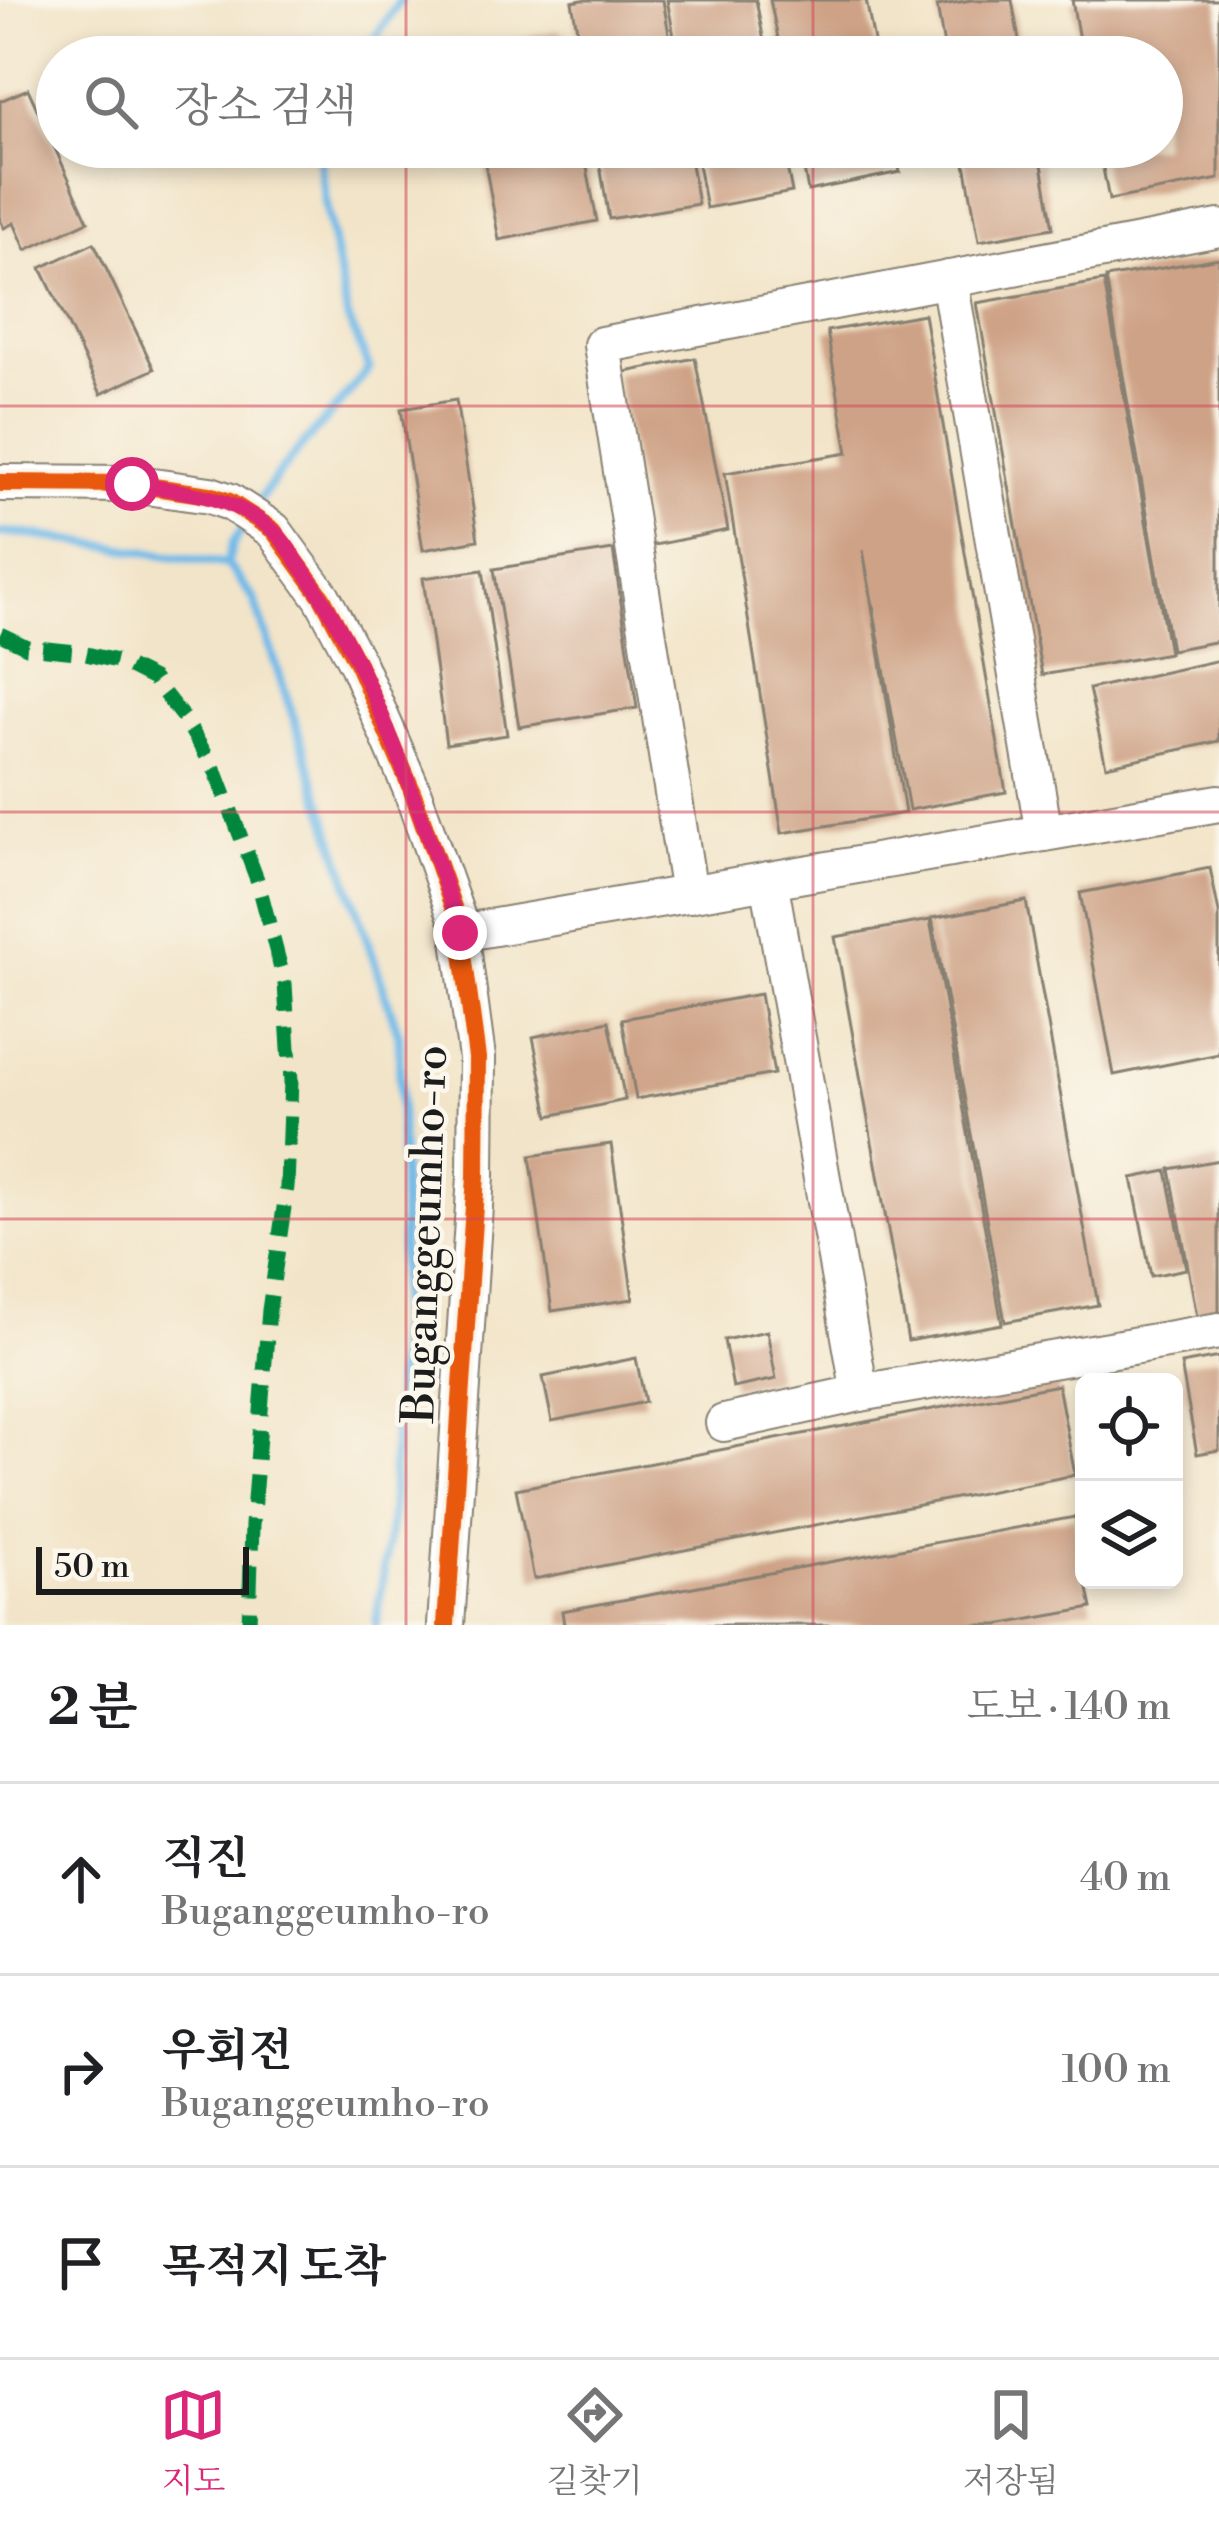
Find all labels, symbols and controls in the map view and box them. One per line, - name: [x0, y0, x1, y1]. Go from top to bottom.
- search box: [36, 36, 1183, 168]
- icon: search: [78, 69, 144, 135]
- text: 장소 검색: [174, 79, 357, 136]
- route start: [105, 457, 159, 511]
- route end: [433, 906, 487, 960]
- street label: Buganggeumho-ro: [391, 1044, 461, 1425]
- map controls: [1075, 1373, 1183, 1589]
- button: locate: [1075, 1373, 1183, 1481]
- button: layers: [1075, 1481, 1183, 1589]
- scale bar: [36, 1541, 249, 1594]
- text: 50 m: [54, 1547, 130, 1588]
- text: 2 분: [48, 1677, 137, 1741]
- text: 도보 · 140 m: [967, 1683, 1171, 1732]
- text: 직진: [162, 1831, 249, 1888]
- icon: ahead: [48, 1846, 114, 1912]
- text: 40 m: [1080, 1854, 1171, 1903]
- text: Buganggeumho-ro: [162, 1888, 490, 1937]
- text: 우회전: [162, 2023, 292, 2080]
- icon: right: [48, 2038, 114, 2104]
- text: 100 m: [1062, 2046, 1171, 2095]
- text: Buganggeumho-ro: [162, 2080, 490, 2129]
- icon: arrive: [48, 2230, 114, 2296]
- text: 목적지 도착: [162, 2239, 387, 2296]
- tab: 지도: [160, 2382, 226, 2503]
- tab: 길찾기: [547, 2382, 642, 2503]
- tab: 저장됨: [963, 2382, 1059, 2503]

